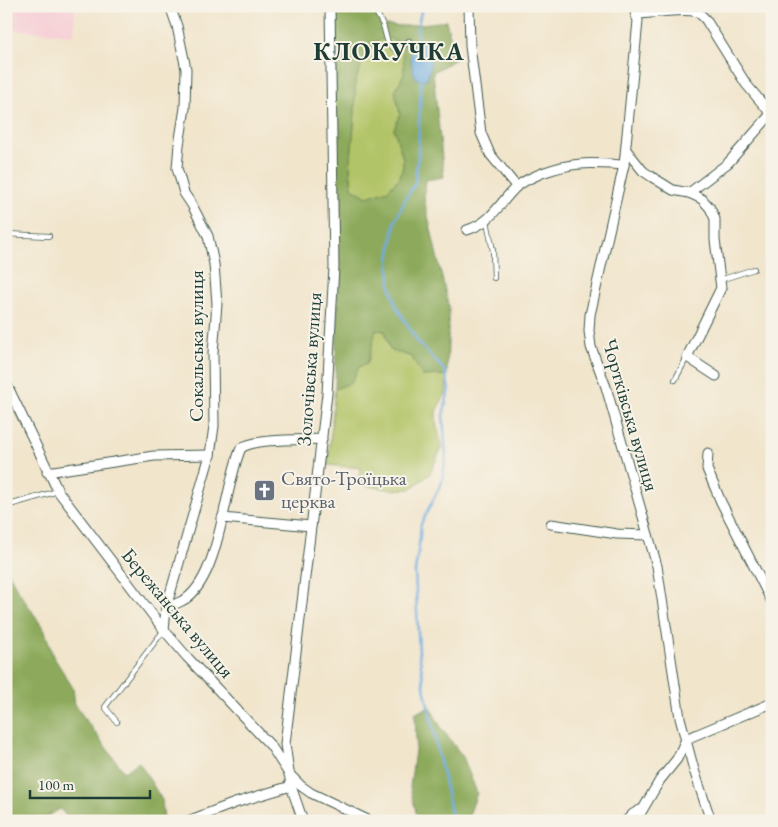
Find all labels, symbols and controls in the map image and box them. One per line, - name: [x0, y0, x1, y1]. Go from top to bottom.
- district label: КЛОКУЧКА: [313, 35, 465, 67]
- street label: Сокальська вулиця: [183, 270, 209, 422]
- street label: Золочівська вулиця: [291, 291, 327, 447]
- street label: Чортківська вулиця: [597, 336, 665, 494]
- place label: Свято-Троїцька церква: [281, 465, 407, 514]
- church icon: Свято-Троїцька церква: [253, 478, 277, 502]
- street label: Бережанська вулиця: [116, 542, 240, 684]
- scale bar: [30, 767, 150, 799]
- text: 100 m: [38, 775, 75, 794]

